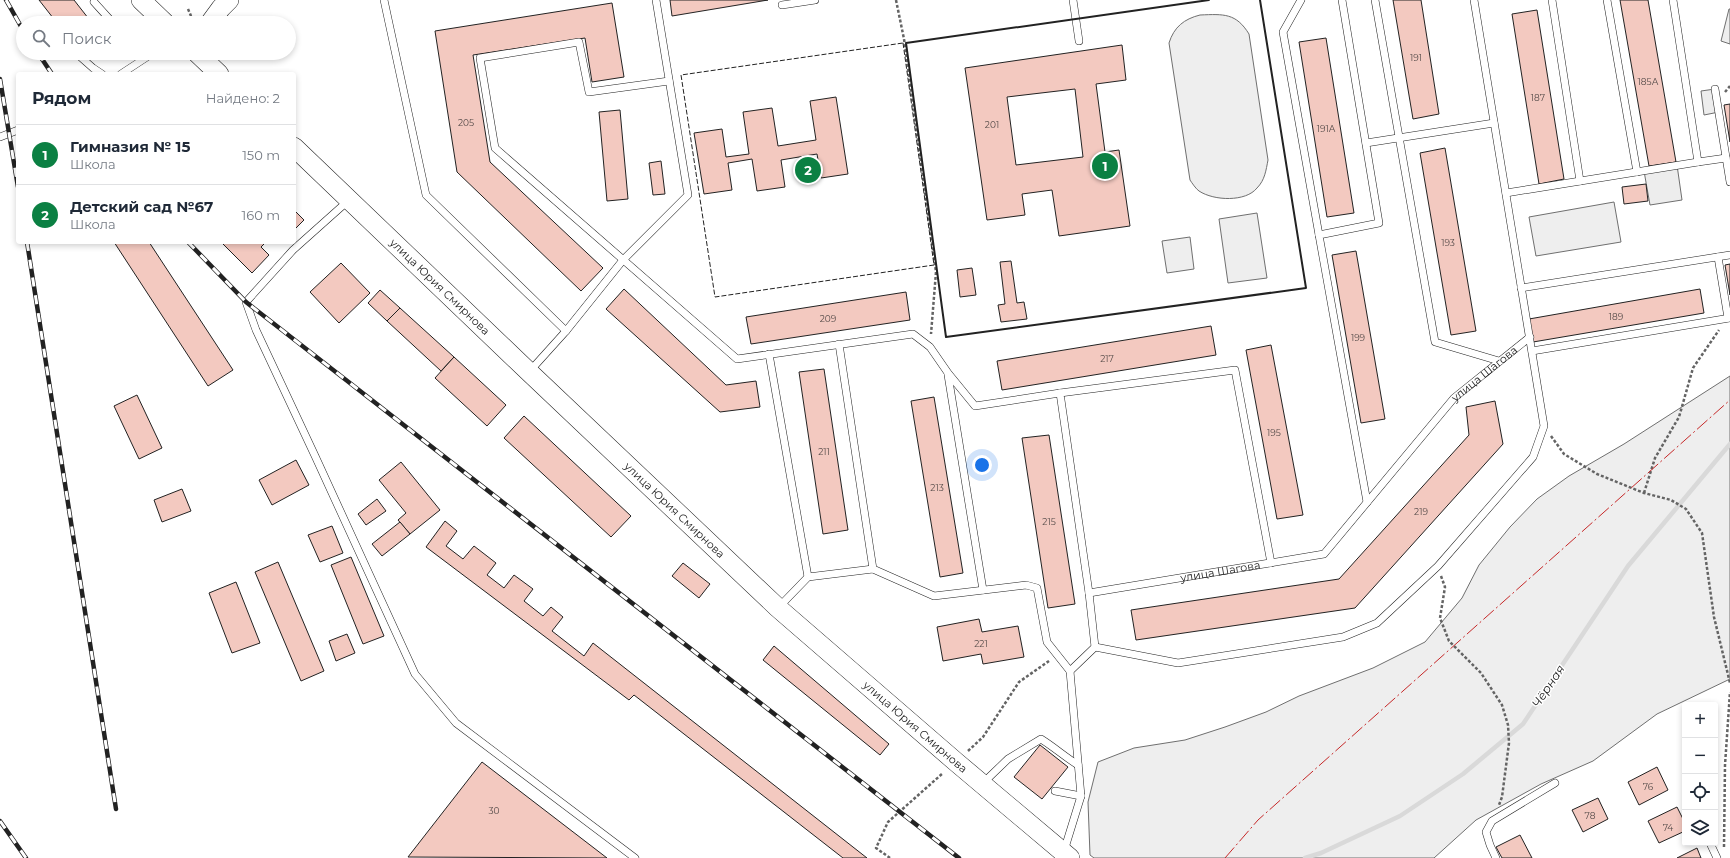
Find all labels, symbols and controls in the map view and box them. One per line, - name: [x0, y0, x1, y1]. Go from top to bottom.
- search box: [16, 16, 296, 60]
- icon: search: [30, 27, 52, 49]
- text: Поиск: [62, 29, 111, 48]
- house number: 191: [1410, 52, 1422, 63]
- house number: 185А: [1638, 76, 1659, 87]
- text: Рядом: [32, 88, 91, 108]
- text: Найдено: 2: [206, 90, 280, 106]
- house number: 187: [1531, 92, 1545, 103]
- house number: 205: [458, 117, 474, 128]
- house number: 201: [985, 119, 999, 130]
- house number: 191А: [1317, 123, 1336, 134]
- text: Гимназия № 15: [70, 137, 190, 156]
- text: 1: [42, 147, 48, 163]
- text: 150 m: [242, 147, 280, 163]
- pin: 1: [1092, 151, 1118, 181]
- pin: 2: [795, 155, 821, 185]
- text: Школа: [70, 156, 116, 172]
- text: Детский сад №67: [70, 197, 213, 216]
- text: 2: [41, 207, 49, 223]
- text: 160 m: [242, 207, 280, 223]
- text: Школа: [70, 216, 116, 232]
- street label: улица Юрия Смирнова: [386, 235, 493, 338]
- house number: 193: [1441, 237, 1455, 248]
- house number: 189: [1609, 311, 1624, 322]
- house number: 209: [820, 313, 837, 324]
- house number: 199: [1351, 332, 1366, 343]
- street label: улица Шагова: [1448, 343, 1520, 405]
- house number: 217: [1100, 353, 1114, 364]
- house number: 195: [1267, 427, 1281, 438]
- house number: 211: [818, 446, 830, 457]
- your location: [972, 455, 992, 475]
- street label: улица Юрия Смирнова: [621, 458, 728, 561]
- house number: 213: [930, 482, 944, 493]
- house number: 219: [1414, 506, 1428, 517]
- house number: 215: [1042, 516, 1056, 527]
- street label: улица Шагова: [1178, 558, 1261, 585]
- house number: 221: [974, 638, 988, 649]
- water label: Чёрная: [1528, 662, 1568, 710]
- street label: улица Юрия Смирнова: [860, 677, 970, 776]
- map controls: [1682, 702, 1718, 846]
- button: +: [1682, 702, 1718, 738]
- button: −: [1682, 738, 1718, 774]
- button: locate: [1682, 774, 1718, 810]
- house number: 76: [1643, 781, 1654, 792]
- house number: 30: [488, 805, 500, 816]
- house number: 78: [1585, 810, 1596, 821]
- button: layers: [1682, 810, 1718, 846]
- house number: 74: [1663, 822, 1673, 833]

